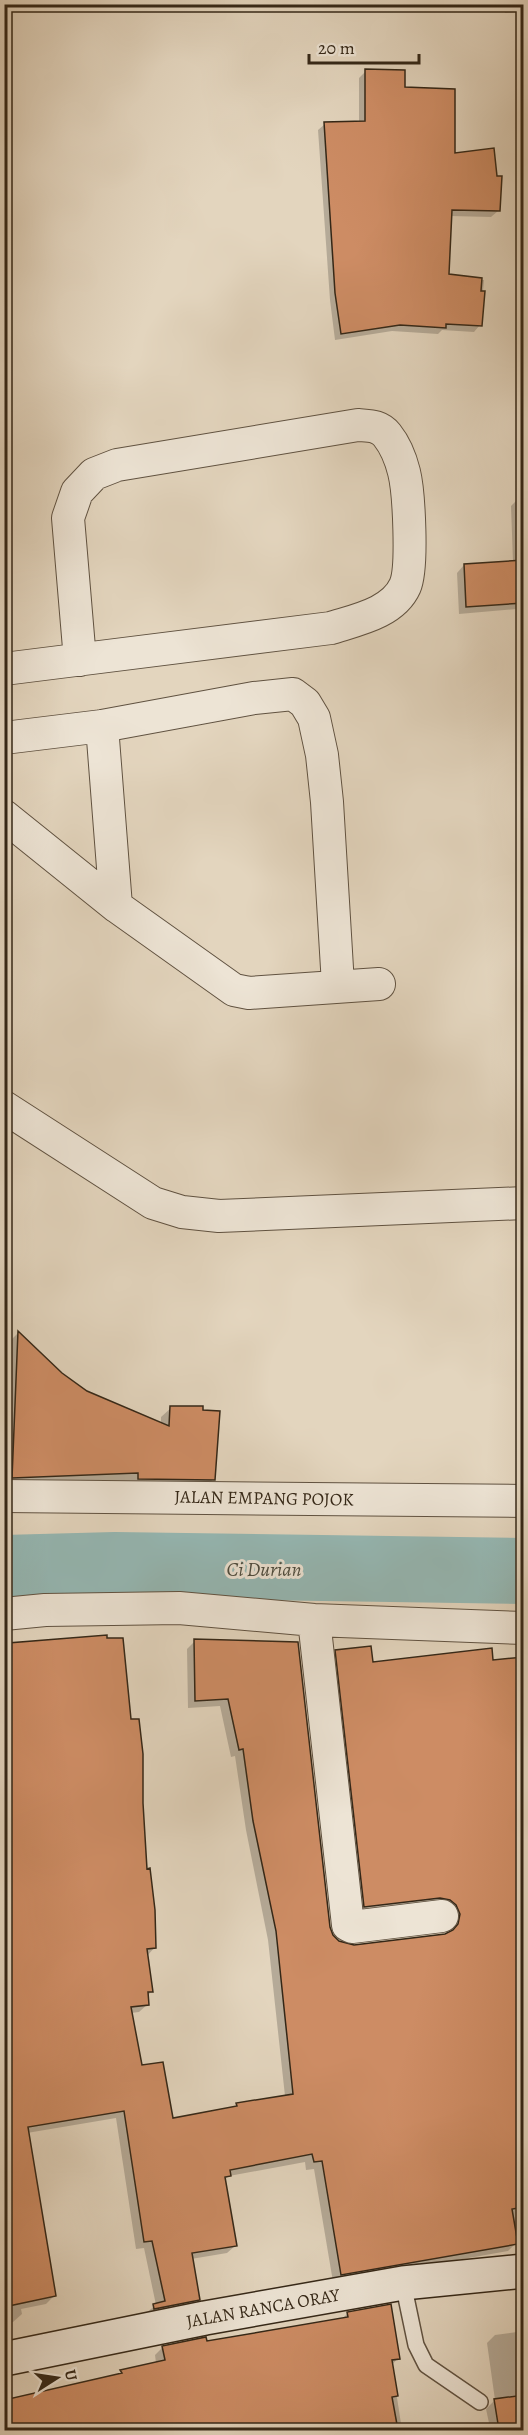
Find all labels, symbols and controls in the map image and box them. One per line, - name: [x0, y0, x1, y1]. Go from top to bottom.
- scale bar: [309, 27, 418, 65]
- text: 20 m: [318, 36, 355, 60]
- street label: JALAN EMPANG POJOK: [174, 1484, 354, 1512]
- water label: Ci Durian: [227, 1556, 302, 1583]
- street label: JALAN RANCA ORAY: [184, 2282, 343, 2333]
- north arrow: [27, 2348, 87, 2408]
- text: U: [59, 2368, 83, 2383]

